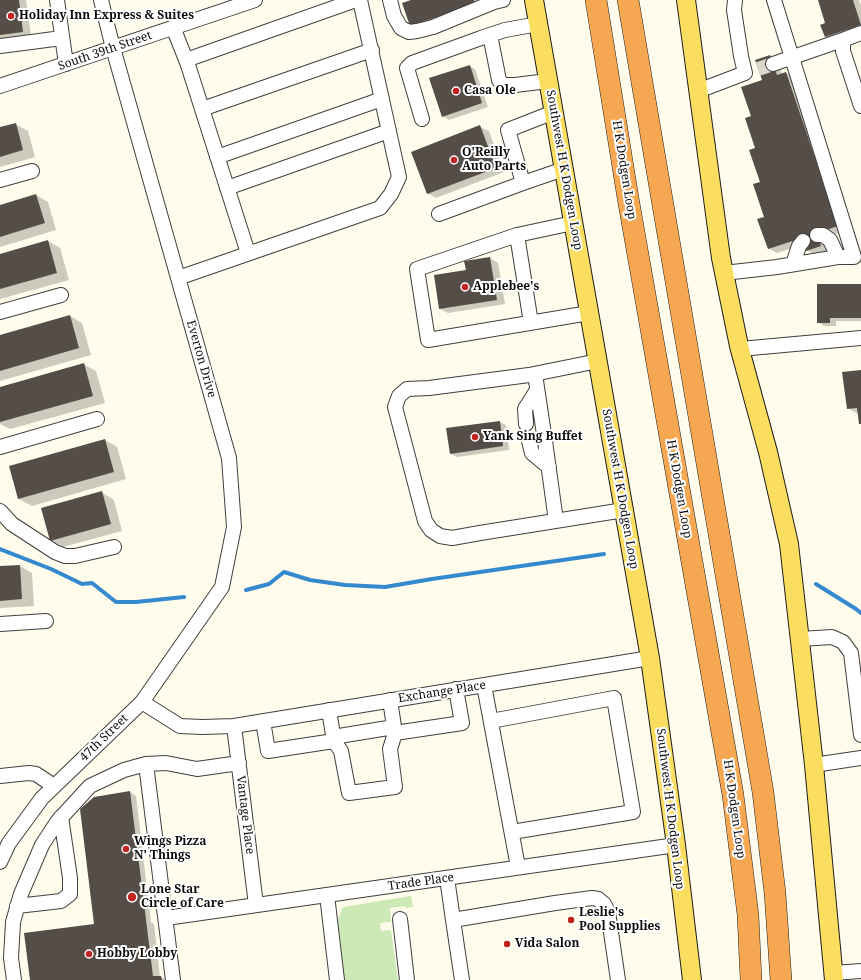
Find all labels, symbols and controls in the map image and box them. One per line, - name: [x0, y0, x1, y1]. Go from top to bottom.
- place label: Holiday Inn Express & Suites: [19, 9, 194, 23]
- marker: Holiday Inn Express & Suites: [6, 11, 16, 21]
- street label: South 39th Street: [56, 28, 154, 74]
- place label: Casa Ole: [464, 84, 516, 98]
- marker: Casa Ole: [451, 86, 461, 96]
- street label: Southwest H K Dodgen Loop: [543, 89, 585, 251]
- street label: H K Dodgen Loop: [609, 120, 639, 220]
- place label: O'Reilly Auto Parts: [462, 146, 526, 174]
- marker: O'Reilly Auto Parts: [449, 155, 459, 165]
- place label: Applebee's: [473, 280, 539, 294]
- marker: Applebee's: [460, 282, 470, 292]
- street label: Everton Drive: [183, 319, 219, 399]
- street label: Southwest H K Dodgen Loop: [599, 408, 641, 570]
- place label: Yank Sing Buffet: [483, 430, 583, 444]
- marker: Yank Sing Buffet: [470, 432, 480, 442]
- street label: H K Dodgen Loop: [663, 439, 695, 539]
- street label: Exchange Place: [397, 678, 487, 706]
- street label: 47th Street: [77, 711, 131, 765]
- street label: Southwest H K Dodgen Loop: [653, 728, 687, 890]
- street label: H K Dodgen Loop: [720, 759, 748, 859]
- street label: Vantage Place: [233, 775, 257, 855]
- place label: Wings Pizza N' Things: [134, 835, 206, 863]
- marker: Wings Pizza N' Things: [121, 844, 131, 854]
- street label: Trade Place: [387, 870, 455, 894]
- place label: Lone Star Circle of Care: [141, 883, 224, 911]
- marker: Lone Star Circle of Care: [126, 891, 138, 903]
- place label: Leslie's Pool Supplies: [579, 906, 660, 934]
- marker: Leslie's Pool Supplies: [566, 915, 576, 925]
- place label: Vida Salon: [515, 937, 579, 951]
- marker: Vida Salon: [502, 939, 512, 949]
- place label: Hobby Lobby: [97, 947, 177, 961]
- marker: Hobby Lobby: [84, 949, 94, 959]

